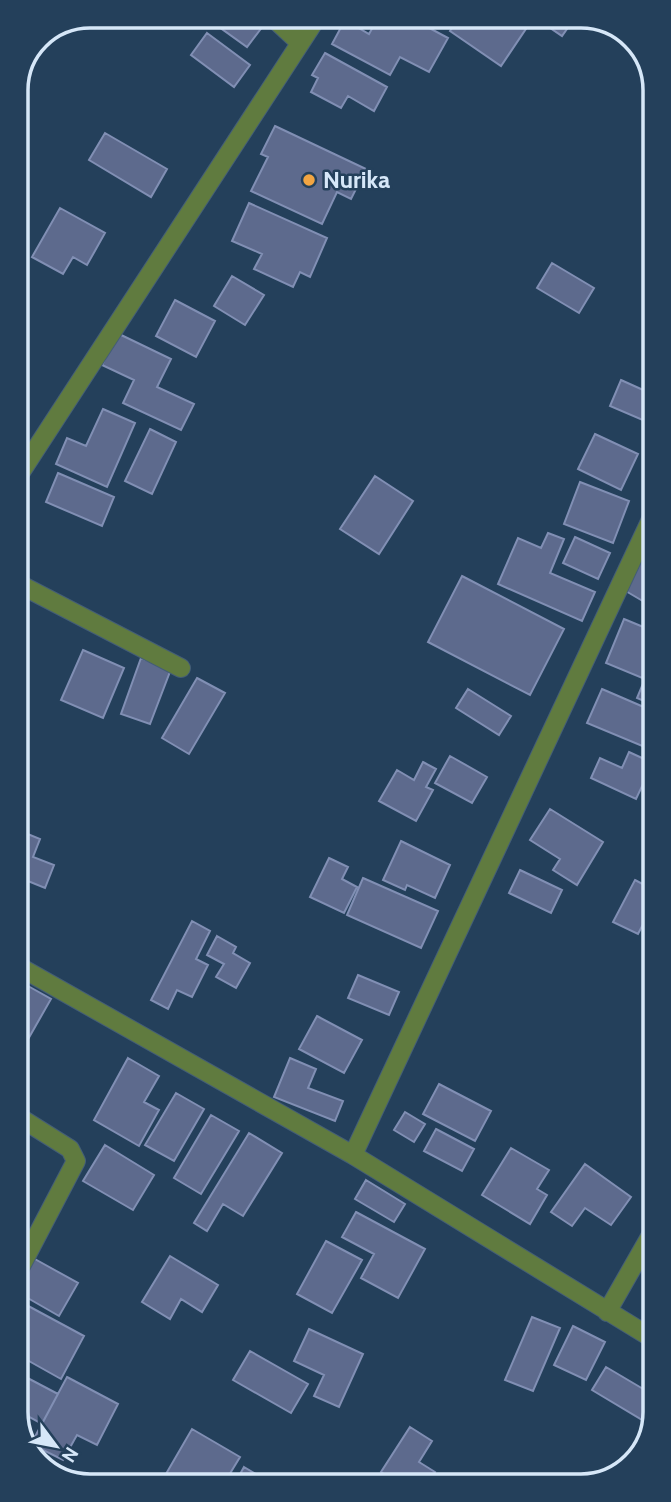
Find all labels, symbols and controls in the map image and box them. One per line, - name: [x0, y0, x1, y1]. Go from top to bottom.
- place label: Nurika: [323, 165, 390, 194]
- marker: Nurika: [301, 172, 317, 188]
- north arrow: [21, 1411, 91, 1481]
- text: N: [57, 1443, 83, 1467]

